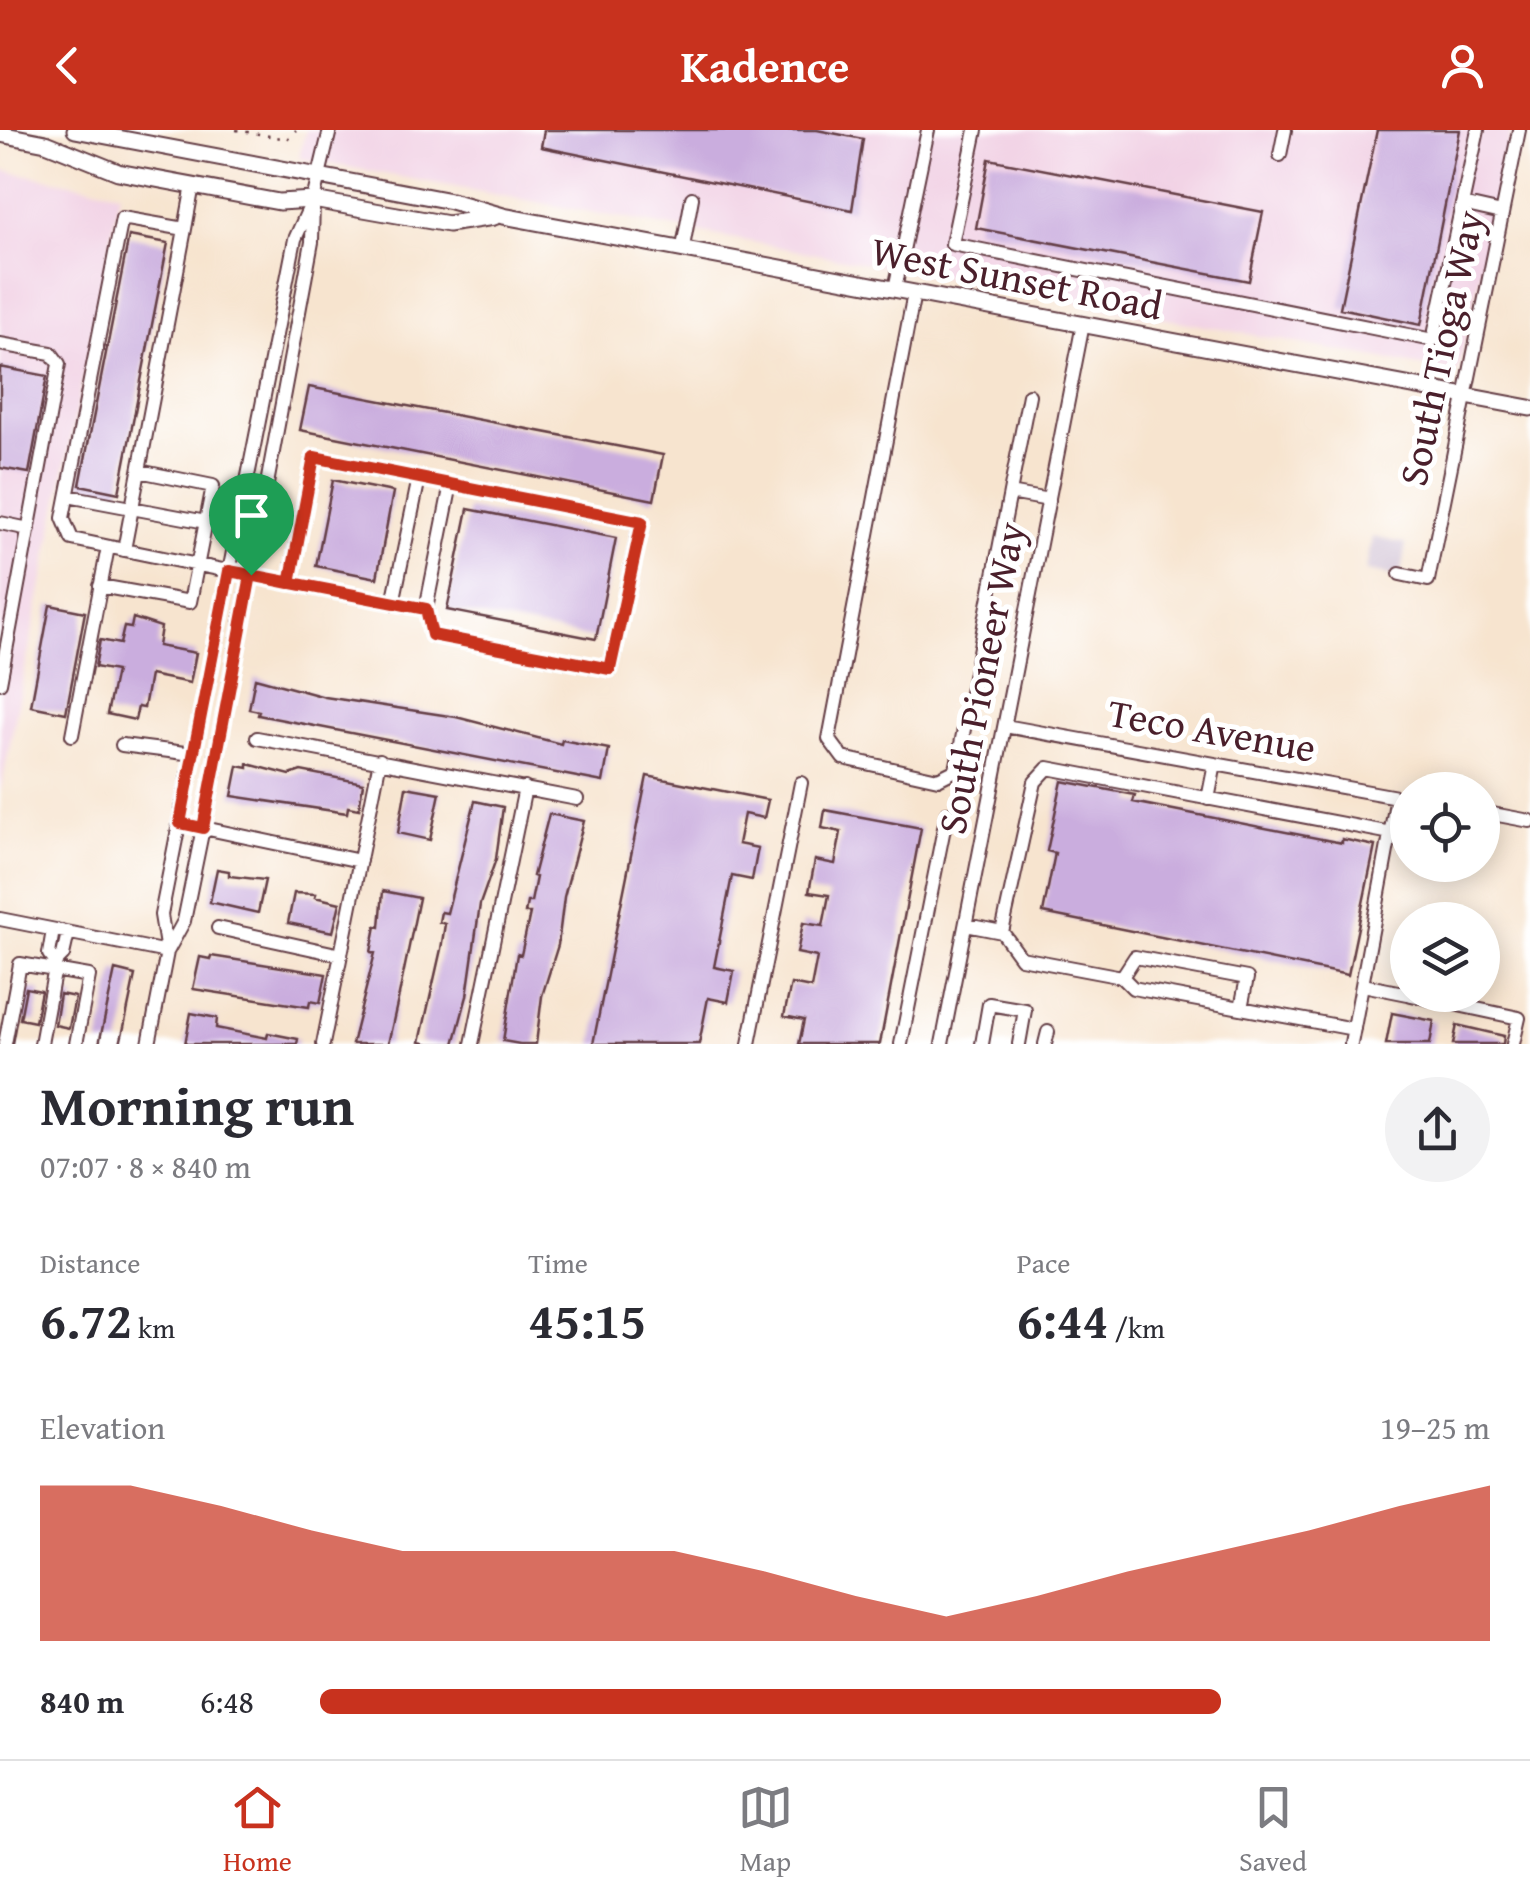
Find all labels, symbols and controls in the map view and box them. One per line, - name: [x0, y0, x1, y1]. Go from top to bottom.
- text: Kadence: [681, 33, 849, 98]
- icon: back: [40, 38, 95, 93]
- icon: person: [1435, 38, 1490, 93]
- street label: South Tioga Way: [1383, 205, 1498, 491]
- street label: West Sunset Road: [867, 220, 1168, 335]
- pin: [209, 473, 294, 576]
- icon: arrive: [224, 488, 279, 543]
- street label: South Pioneer Way: [921, 517, 1040, 839]
- street label: Teco Avenue: [1104, 682, 1320, 777]
- map controls: [1390, 772, 1500, 1012]
- button: locate: [1390, 772, 1500, 882]
- button: layers: [1390, 902, 1500, 1012]
- text: Morning run: [40, 1065, 354, 1145]
- button: share: [1385, 1077, 1490, 1182]
- text: 07:07 · 8 × 840 m: [40, 1143, 251, 1190]
- text: Distance: [40, 1242, 140, 1283]
- text: Time: [528, 1242, 588, 1283]
- text: Pace: [1017, 1242, 1071, 1283]
- text: 6.72: [40, 1283, 132, 1356]
- text: 45:15: [528, 1283, 646, 1356]
- text: 6:44: [1017, 1283, 1109, 1356]
- text: km: [132, 1307, 175, 1348]
- text: /km: [1109, 1307, 1165, 1348]
- text: Elevation: [40, 1404, 165, 1451]
- text: 19–25 m: [1380, 1404, 1490, 1451]
- text: 840 m: [40, 1678, 124, 1725]
- text: 6:48: [200, 1678, 254, 1725]
- tab: Home: [223, 1780, 292, 1881]
- tab: Map: [738, 1780, 793, 1881]
- tab: Saved: [1239, 1780, 1307, 1881]

